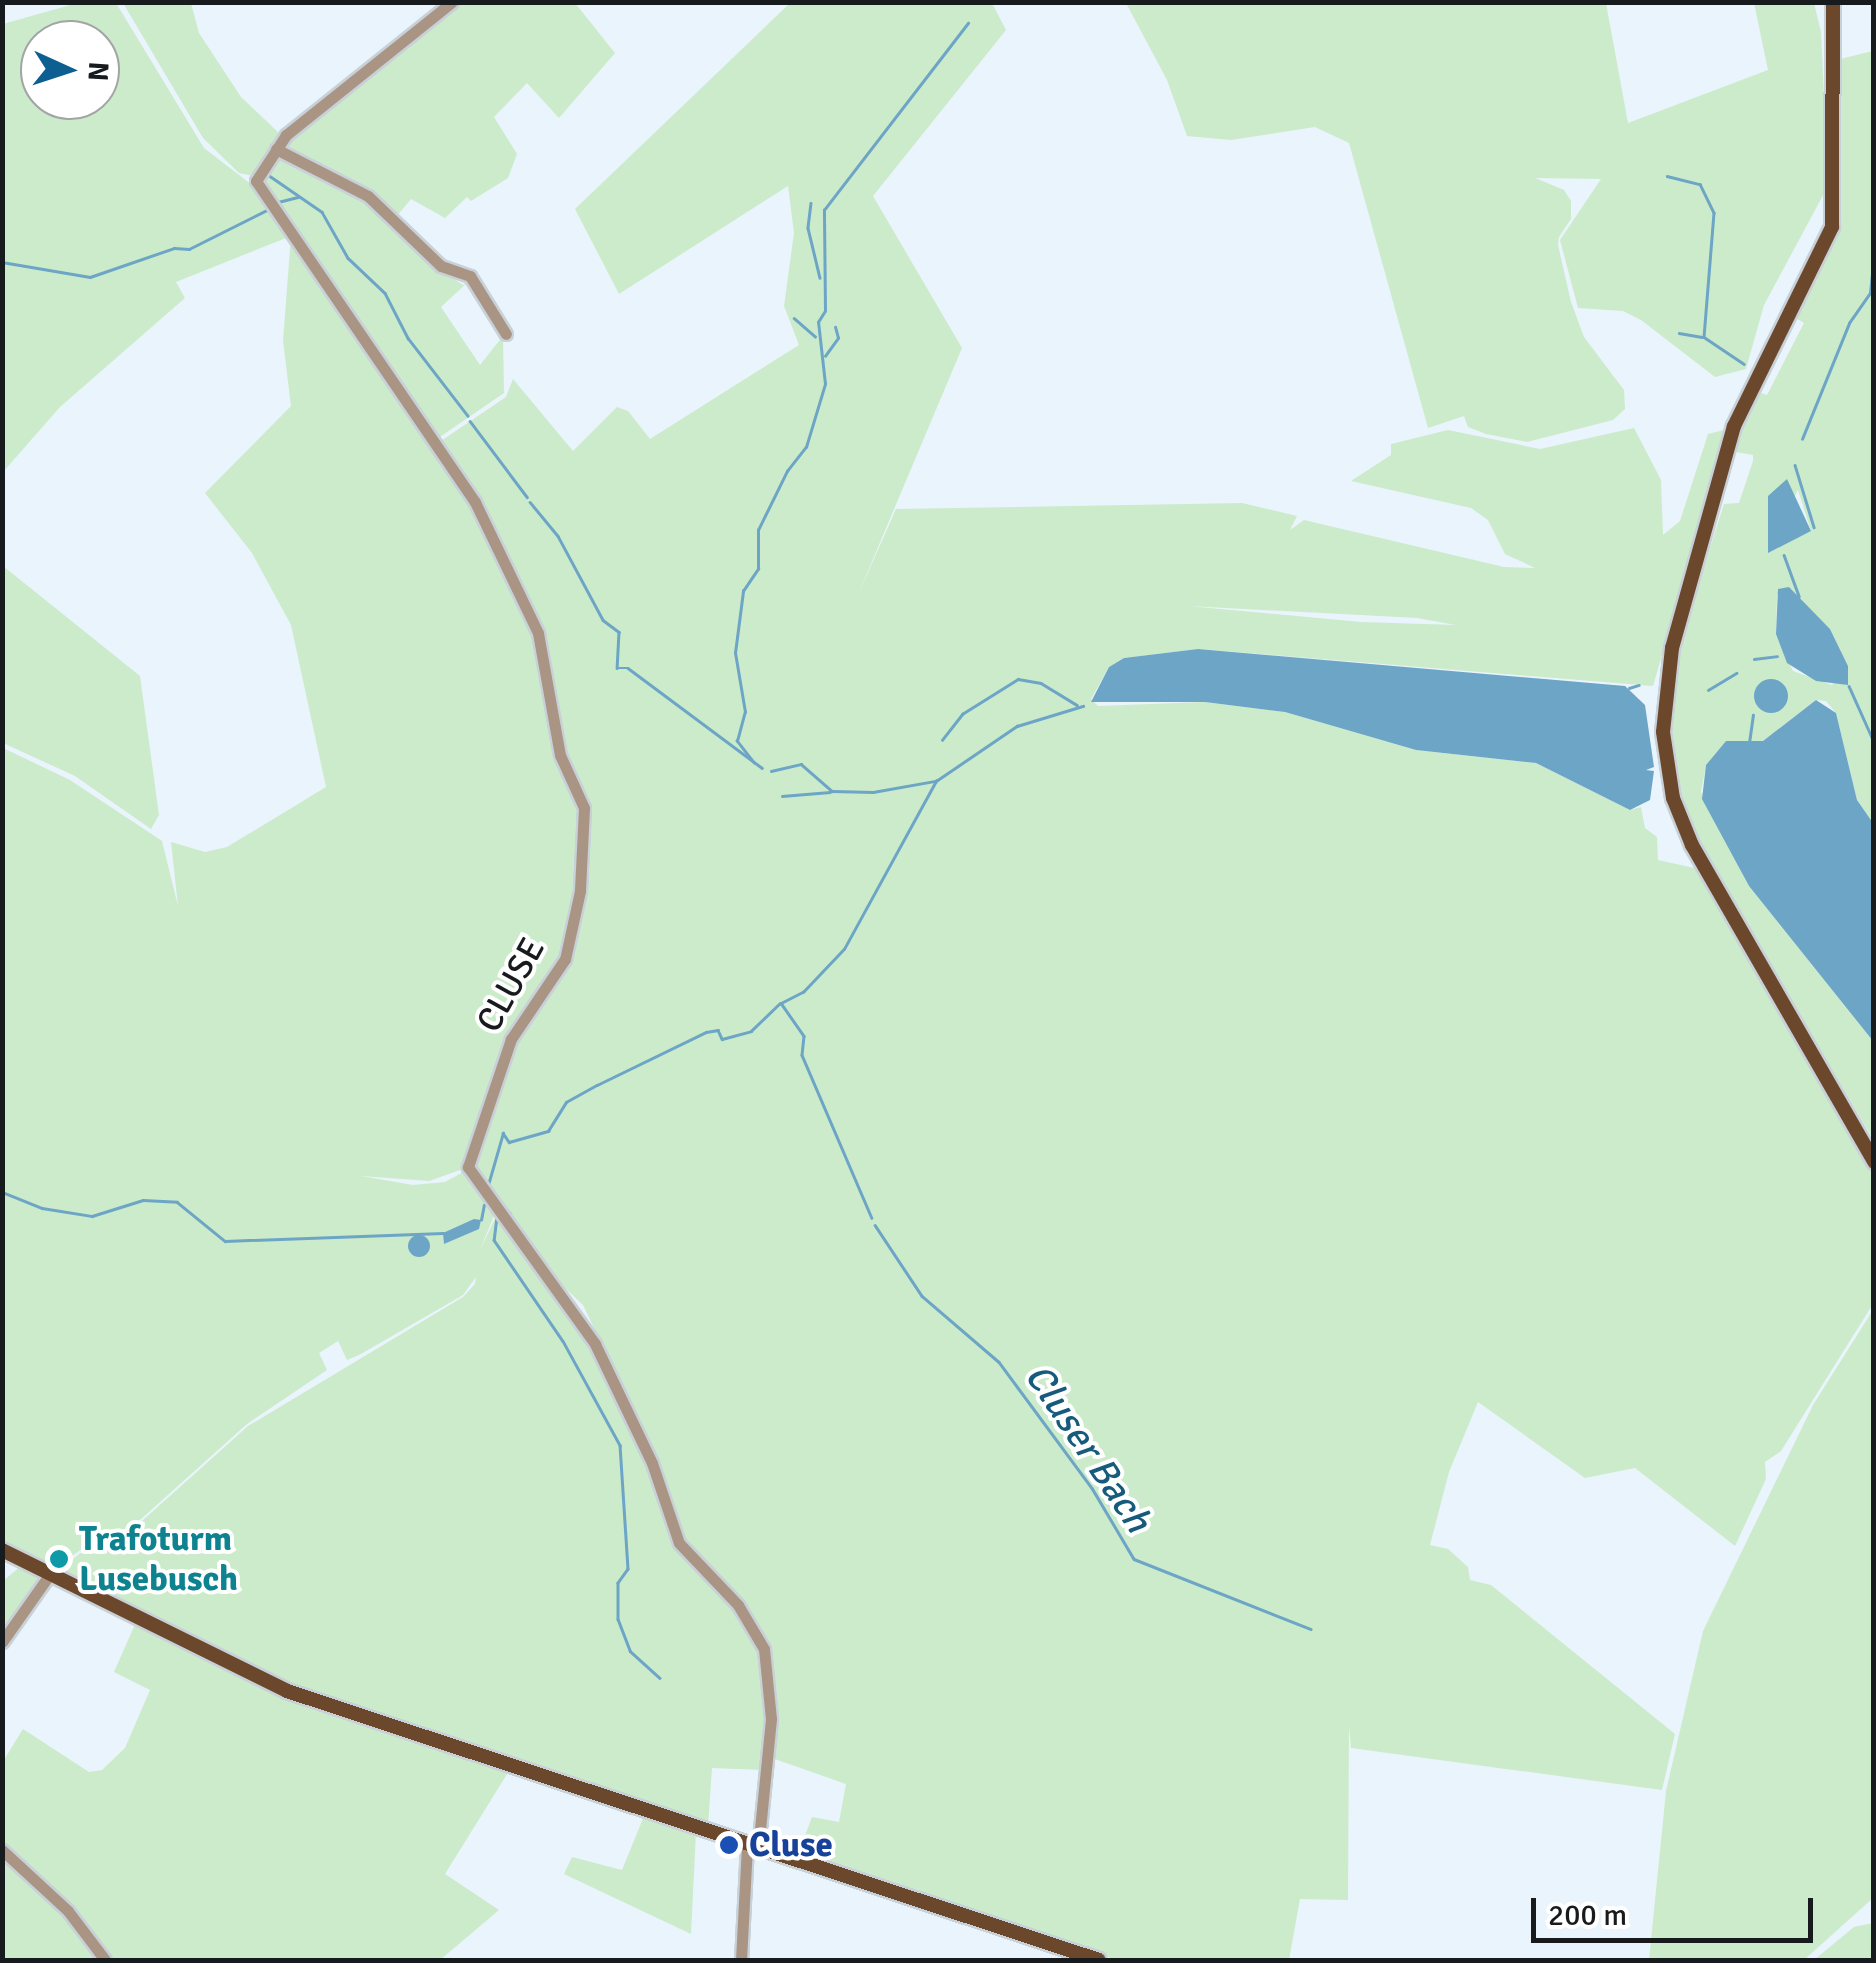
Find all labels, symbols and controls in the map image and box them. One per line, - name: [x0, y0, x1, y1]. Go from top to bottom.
- north arrow: [20, 20, 120, 120]
- text: N: [80, 61, 115, 82]
- street label: CLUSE: [468, 931, 554, 1039]
- water label: Cluser Bach: [1015, 1355, 1161, 1541]
- place label: Trafoturm Lusebusch: [79, 1518, 238, 1600]
- marker: Trafoturm Lusebusch: [48, 1548, 70, 1570]
- place label: Cluse: [749, 1824, 833, 1866]
- marker: Cluse: [718, 1834, 740, 1856]
- scale bar: [1536, 1878, 1818, 1940]
- text: 200 m: [1548, 1897, 1627, 1934]

